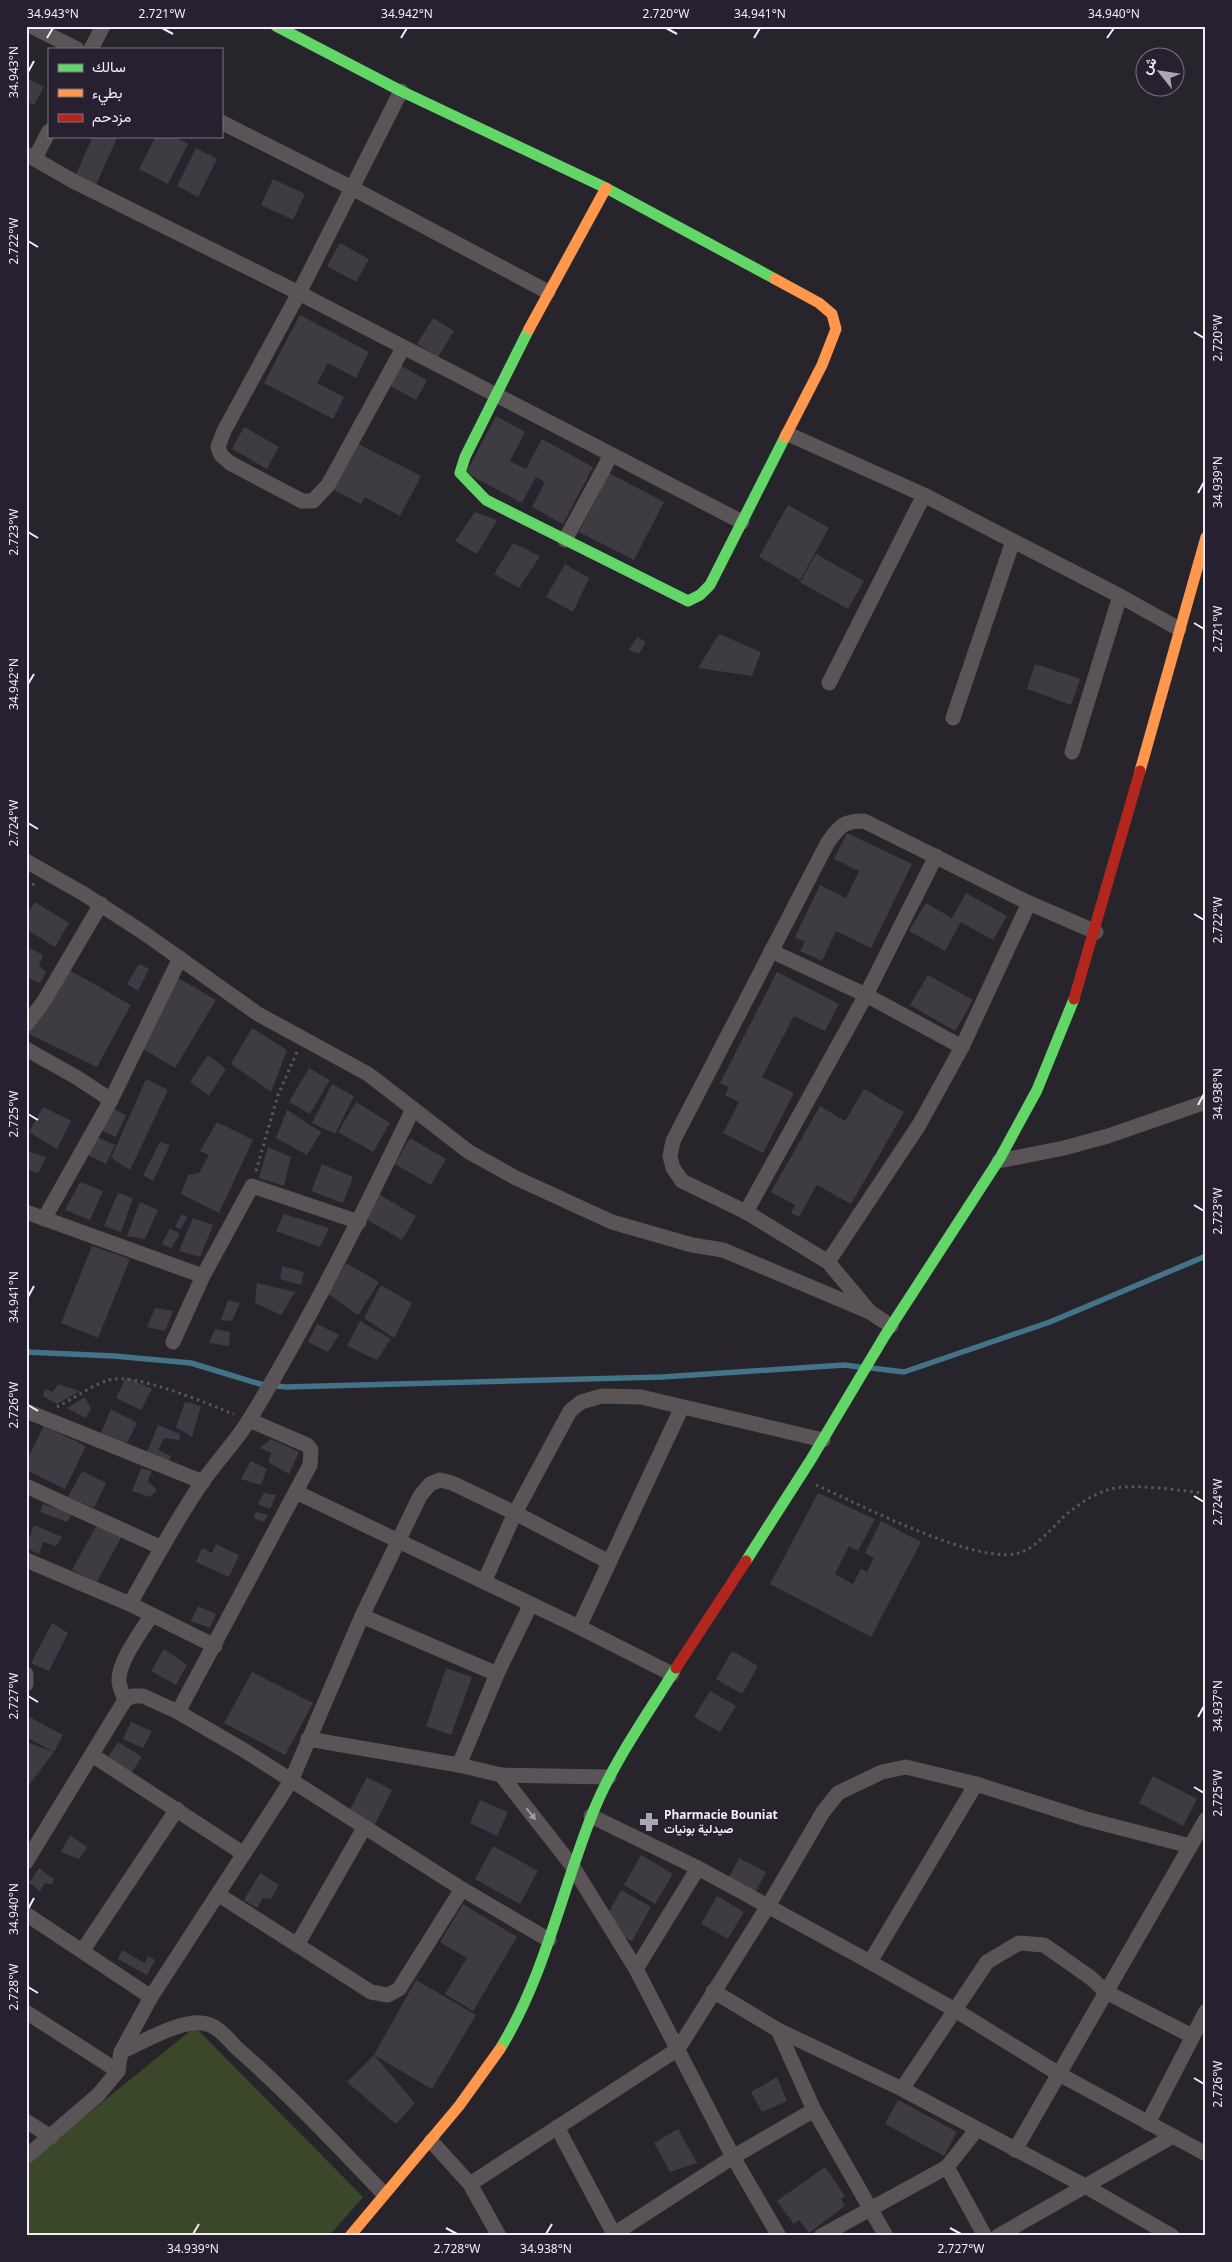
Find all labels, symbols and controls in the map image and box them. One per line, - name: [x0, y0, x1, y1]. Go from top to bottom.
- text: 34.943°N: [27, 5, 79, 22]
- text: 2.721°W: [139, 5, 185, 22]
- text: 34.942°N: [381, 5, 433, 22]
- text: 2.720°W: [643, 5, 689, 22]
- text: 34.941°N: [734, 5, 786, 22]
- text: 34.940°N: [1088, 5, 1140, 22]
- text: 34.943°N: [5, 46, 22, 98]
- legend: [48, 48, 222, 138]
- north arrow: [1134, 48, 1184, 98]
- text: ش: [1136, 53, 1161, 77]
- text: سالك: [92, 56, 126, 76]
- text: بطيء: [92, 82, 122, 106]
- text: مزدحم: [92, 106, 131, 127]
- text: 2.722°W: [5, 218, 22, 264]
- text: 2.720°W: [1209, 315, 1226, 361]
- text: 34.939°N: [1209, 456, 1226, 508]
- text: 2.723°W: [5, 509, 22, 555]
- text: 2.721°W: [1209, 606, 1226, 652]
- text: 34.942°N: [5, 658, 22, 710]
- text: 2.724°W: [5, 800, 22, 846]
- text: 2.722°W: [1209, 897, 1226, 943]
- text: 34.938°N: [1209, 1068, 1226, 1120]
- text: 2.725°W: [5, 1091, 22, 1137]
- text: 2.723°W: [1209, 1188, 1226, 1234]
- text: 34.941°N: [5, 1271, 22, 1323]
- text: 2.726°W: [5, 1382, 22, 1428]
- text: 2.724°W: [1209, 1479, 1226, 1525]
- text: 2.727°W: [5, 1673, 22, 1719]
- text: 34.937°N: [1209, 1680, 1226, 1732]
- text: 2.725°W: [1209, 1770, 1226, 1816]
- place label: Pharmacie Bouniat صيدلية بونيات: [664, 1806, 778, 1837]
- one-way arrow: [526, 1807, 537, 1820]
- pharmacy icon: Pharmacie Bouniat صيدلية بونيات: [638, 1811, 660, 1833]
- text: 34.940°N: [5, 1883, 22, 1935]
- text: 2.728°W: [5, 1964, 22, 2010]
- text: 2.726°W: [1209, 2061, 1226, 2107]
- text: 34.939°N: [167, 2240, 219, 2257]
- text: 2.728°W: [434, 2240, 480, 2257]
- text: 34.938°N: [520, 2240, 572, 2257]
- text: 2.727°W: [938, 2240, 984, 2257]

